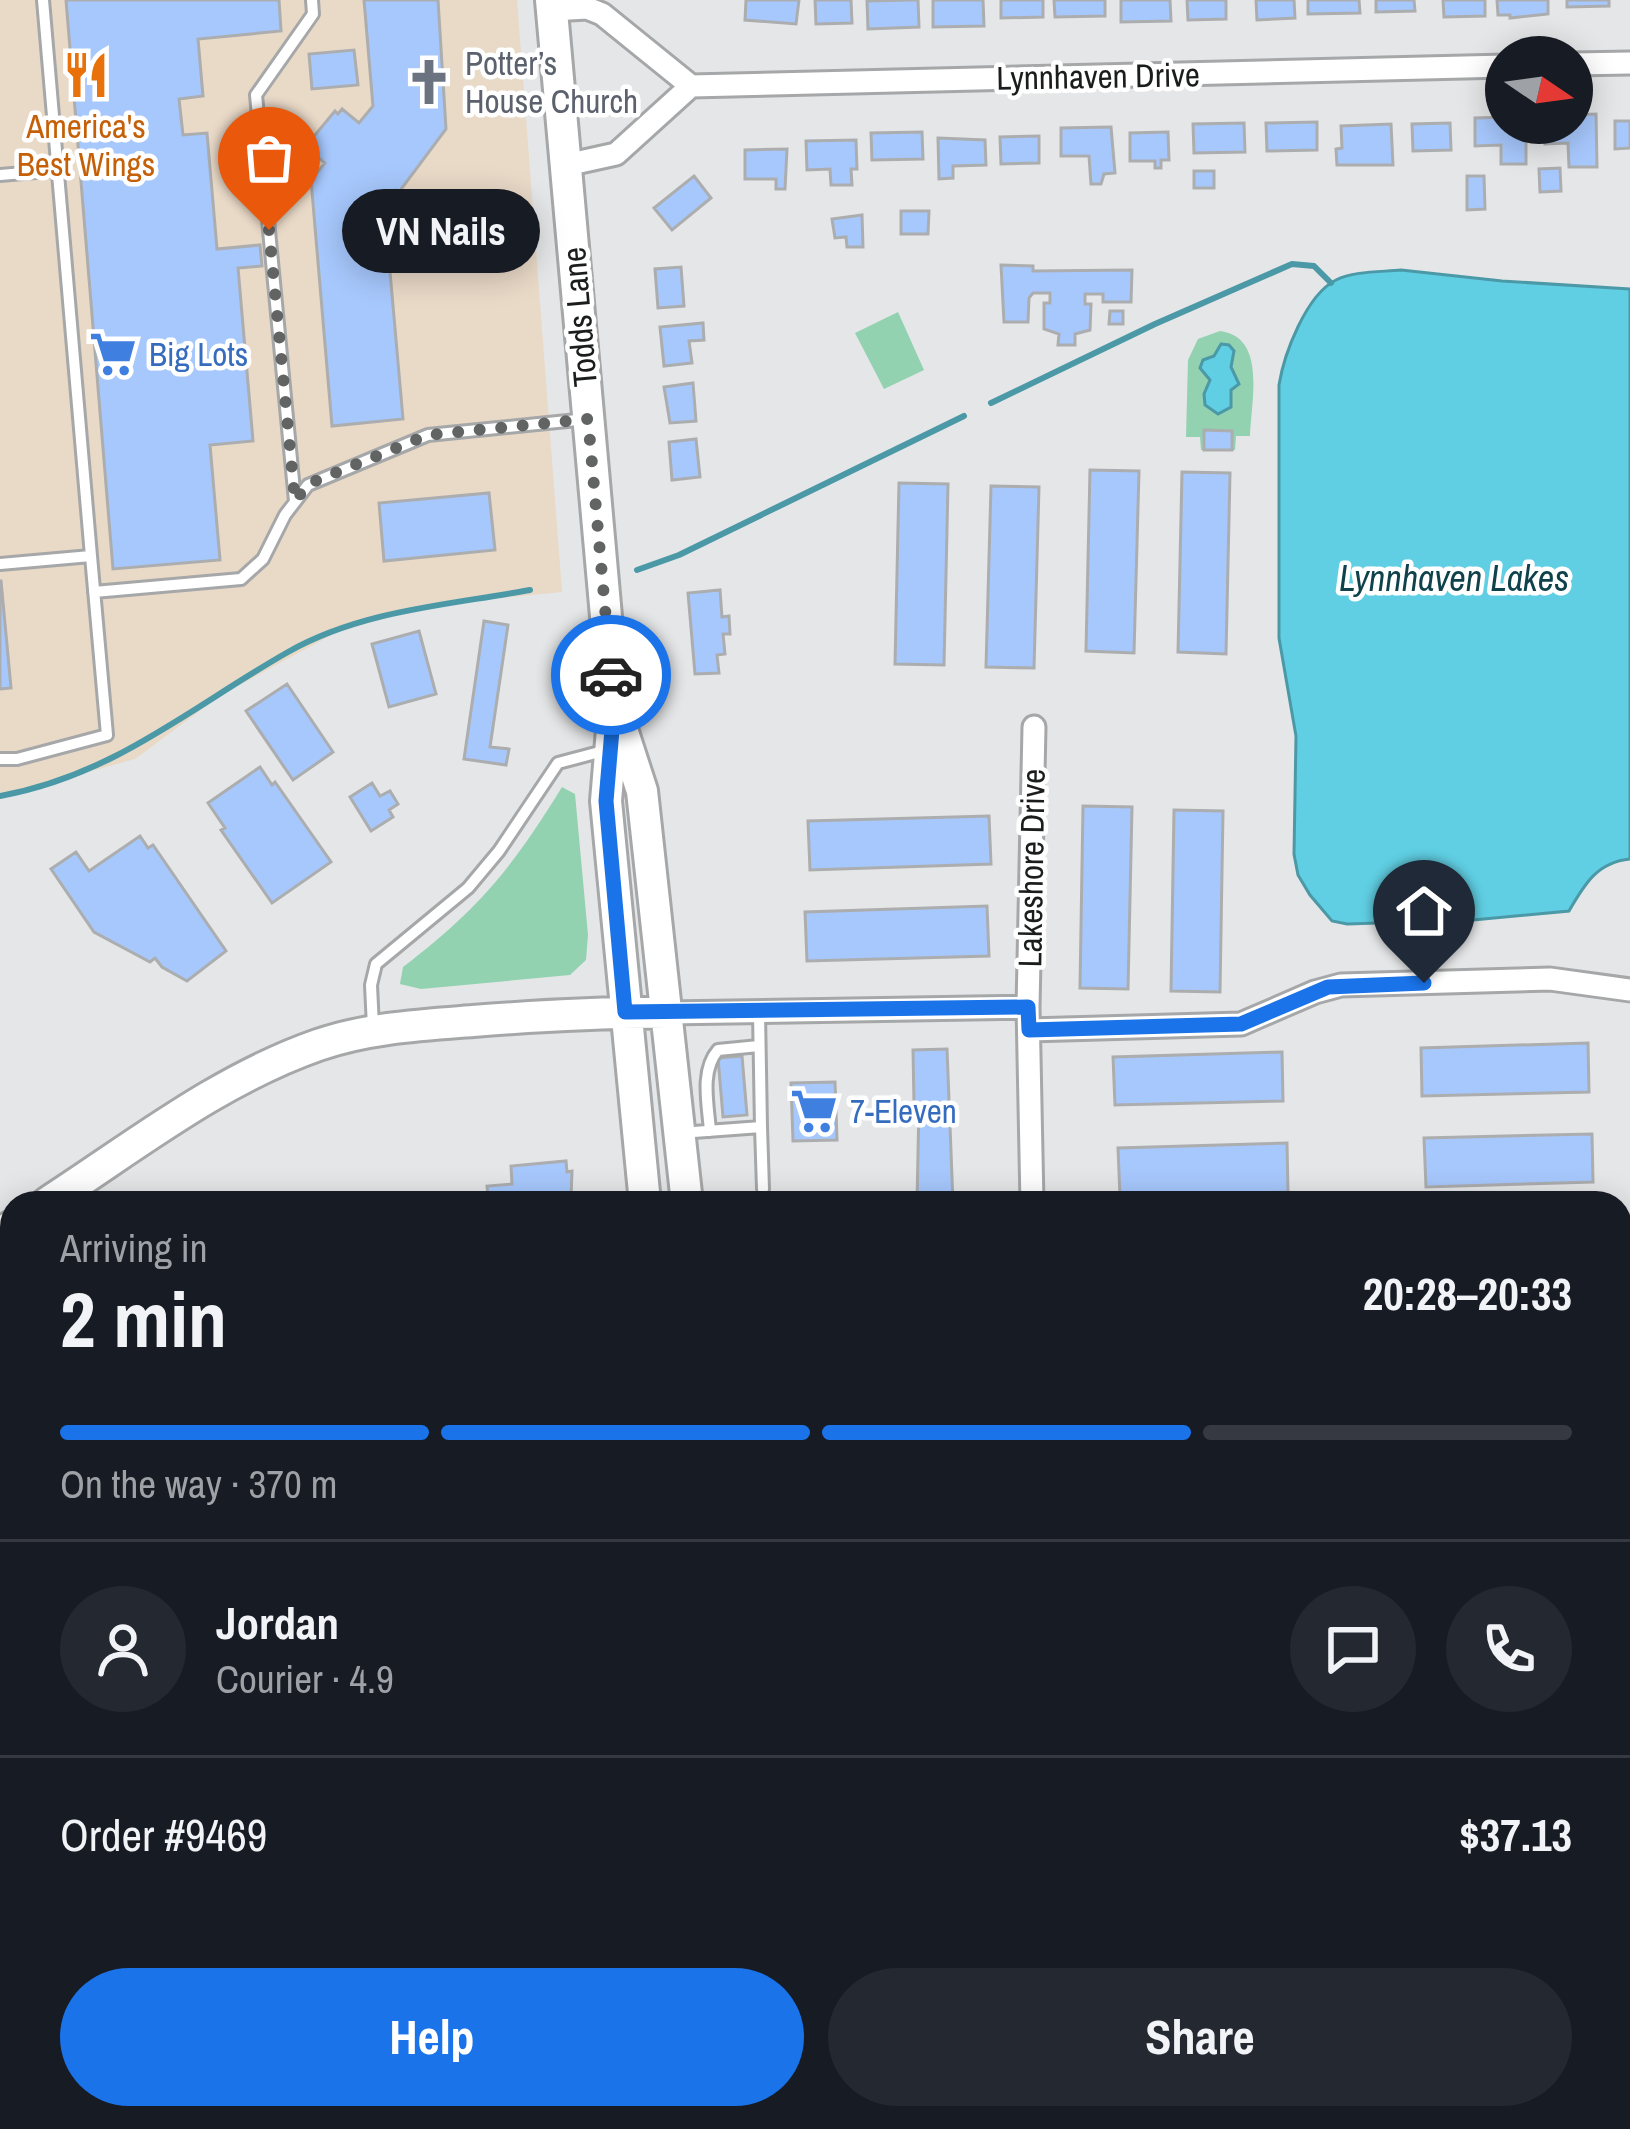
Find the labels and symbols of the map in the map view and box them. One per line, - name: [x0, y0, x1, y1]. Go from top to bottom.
- north arrow: [1485, 36, 1593, 144]
- place label: Potter’s House Church: [465, 41, 638, 123]
- restaurant icon: America's Best Wings: [61, 50, 111, 100]
- street label: Lynnhaven Drive: [996, 52, 1200, 100]
- church icon: Potter’s House Church: [404, 57, 454, 107]
- place label: America's Best Wings: [17, 104, 155, 186]
- pin: [218, 107, 320, 230]
- callout: VN Nails: [341, 188, 539, 272]
- street label: Todds Lane: [551, 245, 607, 389]
- supermarket icon: Big Lots: [88, 329, 138, 379]
- place label: Big Lots: [149, 332, 248, 376]
- water label: Lynnhaven Lakes: [1339, 554, 1569, 602]
- courier: [551, 615, 671, 735]
- street label: Lakeshore Drive: [1007, 768, 1055, 968]
- pin: [1373, 860, 1475, 983]
- supermarket icon: 7-Eleven: [789, 1086, 839, 1136]
- place label: 7-Eleven: [850, 1089, 957, 1133]

